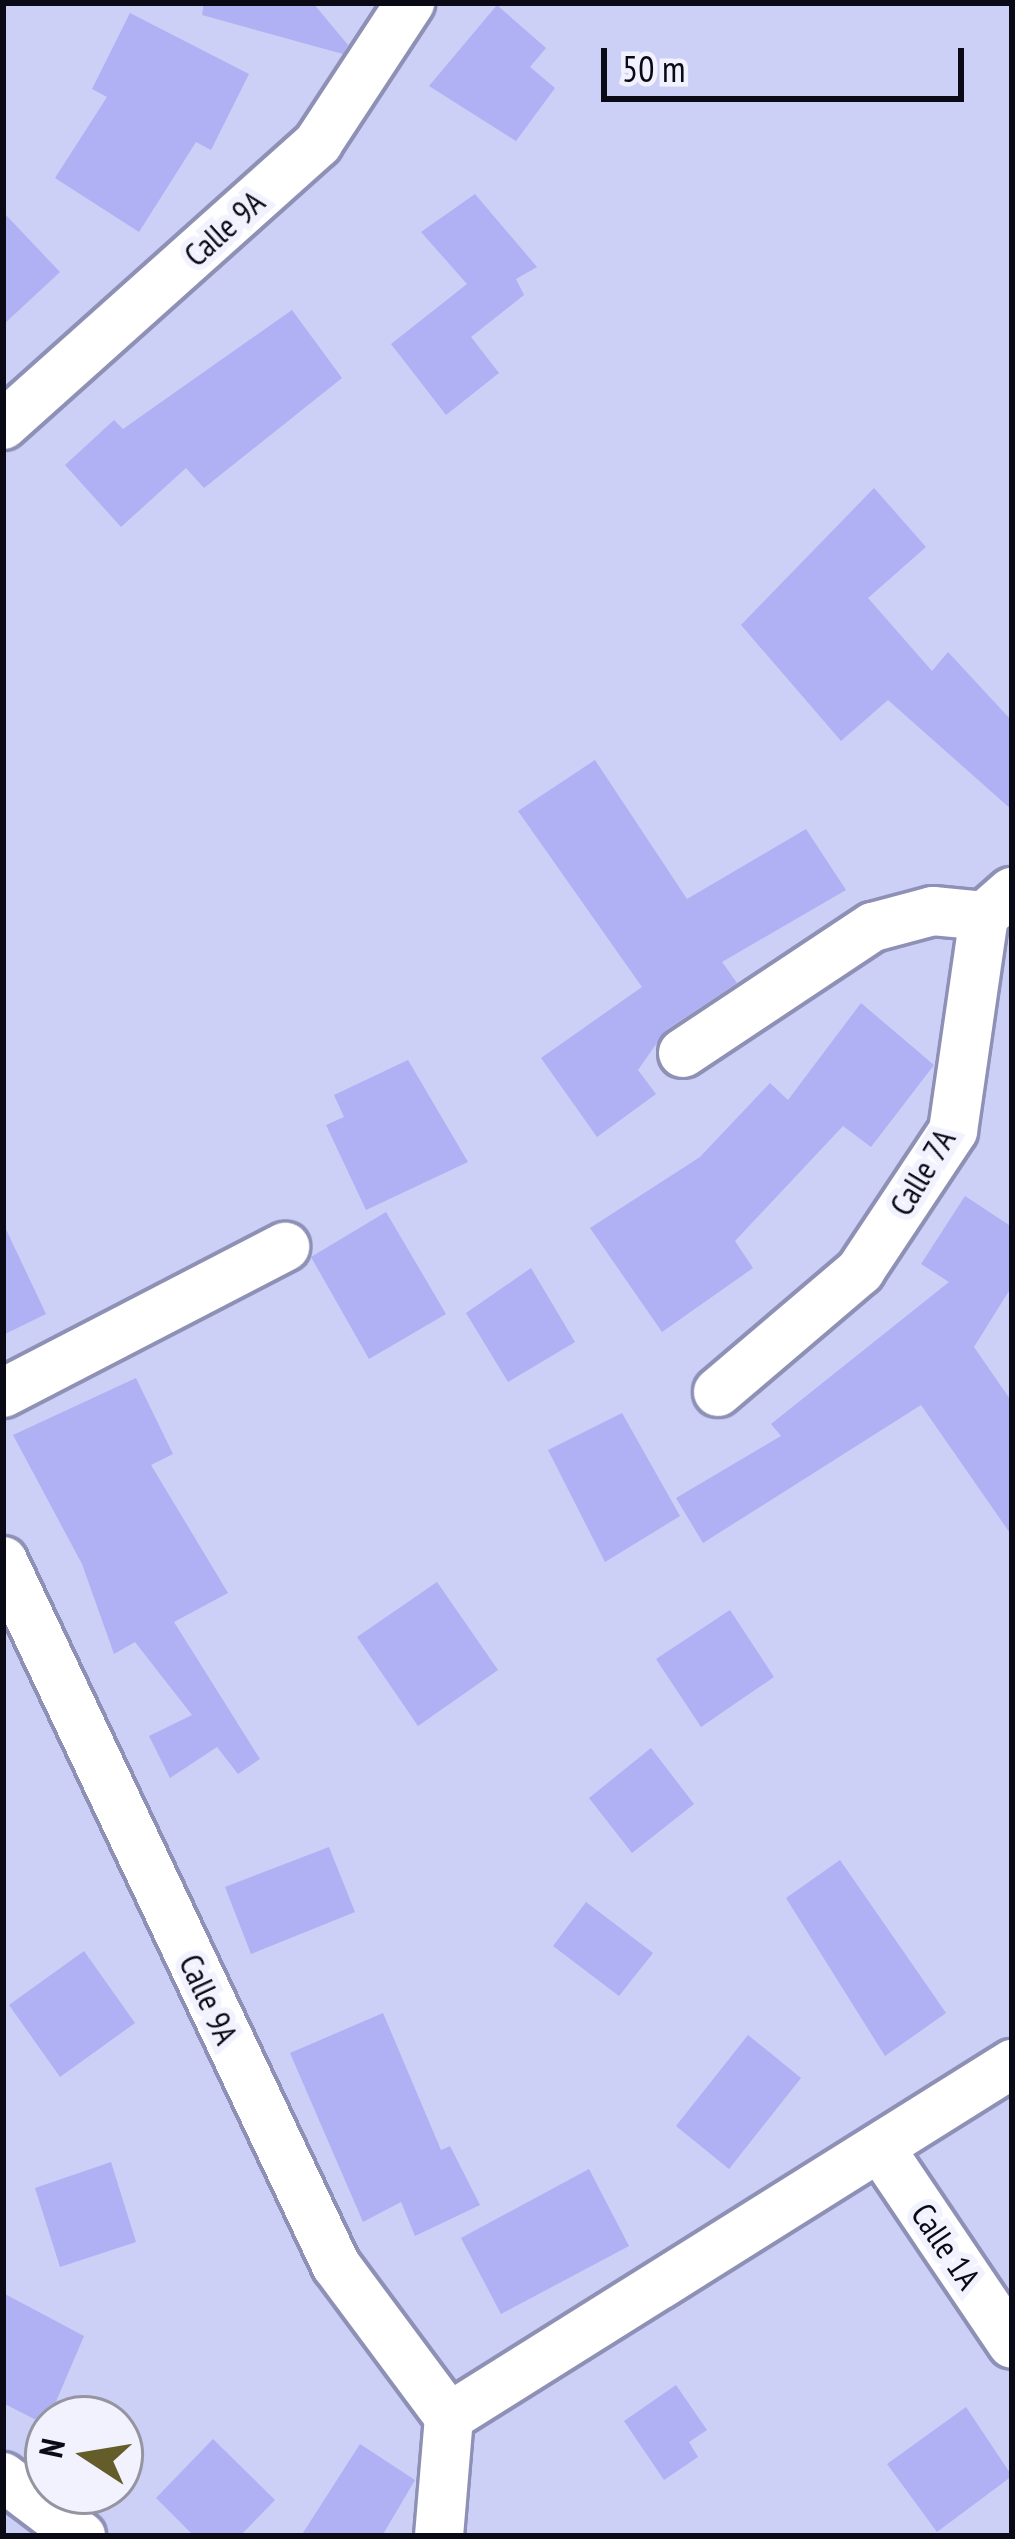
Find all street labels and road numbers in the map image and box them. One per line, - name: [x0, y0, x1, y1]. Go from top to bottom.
- street label: Calle 9A: [176, 182, 272, 274]
- street label: Calle 7A: [881, 1122, 963, 1222]
- street label: Calle 9A: [171, 1948, 247, 2050]
- street label: Calle 1A: [903, 2196, 989, 2296]

